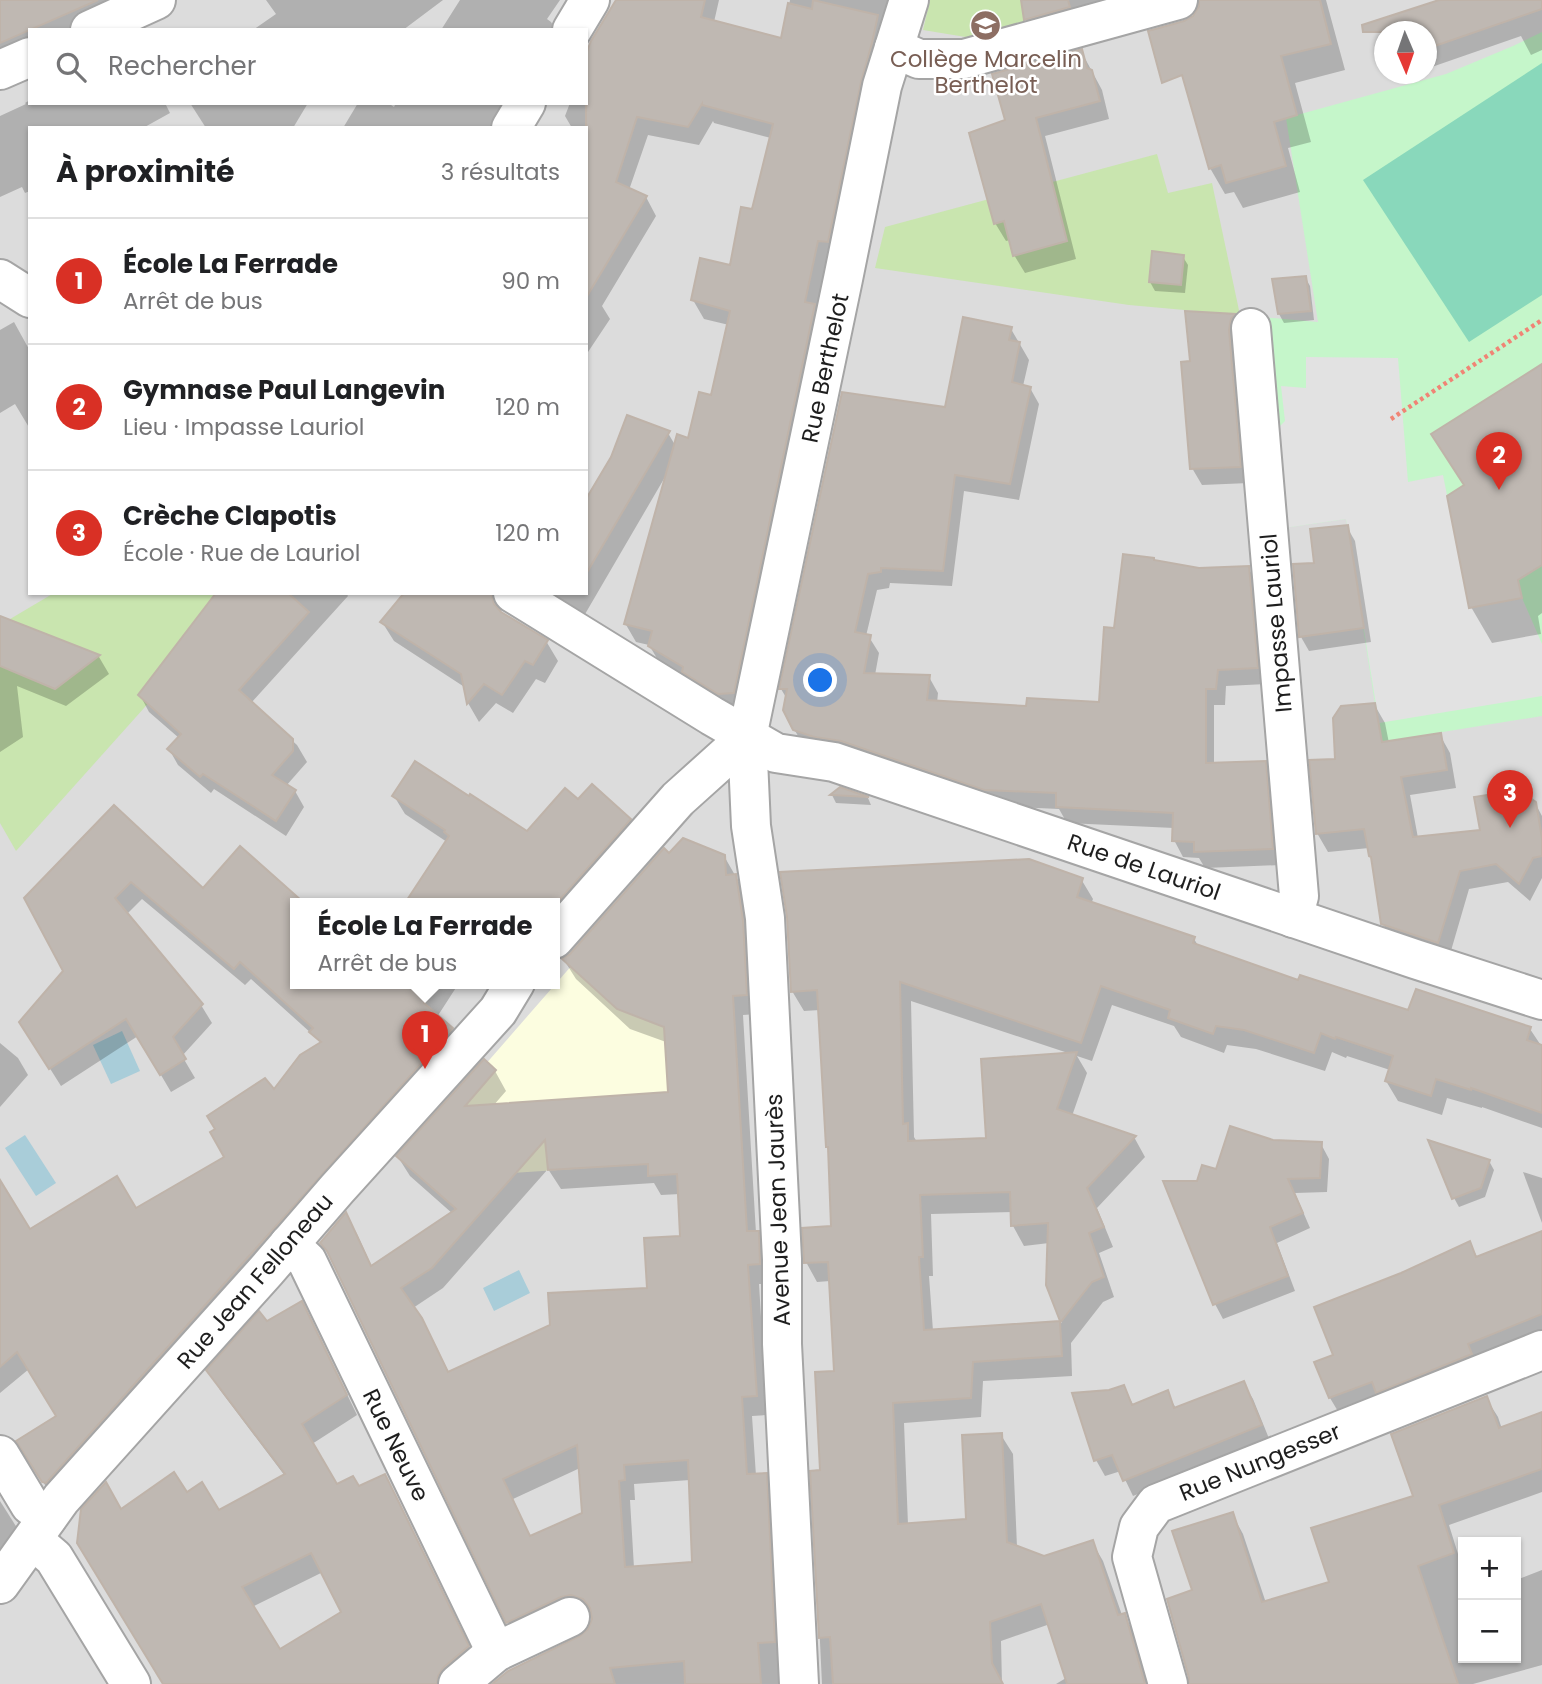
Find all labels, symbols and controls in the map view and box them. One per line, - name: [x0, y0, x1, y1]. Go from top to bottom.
- school or university icon: Collège Marcelin Berthelot: [969, 8, 1003, 42]
- north arrow: [1374, 21, 1437, 84]
- search box: [28, 28, 588, 105]
- place label: Collège Marcelin Berthelot: [890, 43, 1082, 101]
- icon: search: [52, 48, 90, 86]
- text: Rechercher: [108, 48, 256, 84]
- text: À proximité: [56, 150, 235, 193]
- text: 3 résultats: [441, 156, 560, 188]
- text: École La Ferrade: [123, 246, 338, 282]
- text: 1: [75, 265, 83, 297]
- text: 90 m: [501, 265, 560, 297]
- text: Arrêt de bus: [123, 285, 263, 317]
- street label: Rue Berthelot: [794, 290, 856, 446]
- text: Gymnase Paul Langevin: [123, 372, 445, 408]
- text: 2: [72, 391, 86, 423]
- text: 120 m: [495, 391, 560, 423]
- text: Lieu · Impasse Lauriol: [123, 411, 364, 443]
- pin: 2: [1476, 432, 1522, 490]
- text: Crèche Clapotis: [123, 498, 337, 534]
- text: 3: [72, 517, 86, 549]
- text: 120 m: [495, 517, 560, 549]
- street label: Impasse Lauriol: [1252, 532, 1300, 714]
- text: École · Rue de Lauriol: [123, 537, 360, 569]
- your location: [803, 663, 837, 697]
- pin: 3: [1487, 770, 1533, 828]
- street label: Rue de Lauriol: [1063, 826, 1225, 908]
- popup: [290, 898, 560, 989]
- text: École La Ferrade: [318, 908, 532, 944]
- text: Arrêt de bus: [318, 947, 457, 979]
- pin: 1: [402, 1011, 448, 1069]
- street label: Avenue Jean Jaurès: [758, 1093, 798, 1327]
- street label: Rue Jean Felloneau: [170, 1186, 340, 1376]
- street label: Rue Neuve: [355, 1383, 437, 1507]
- street label: Rue Nungesser: [1175, 1415, 1345, 1509]
- map controls: [1458, 1537, 1521, 1663]
- button: +: [1458, 1537, 1521, 1600]
- button: −: [1458, 1600, 1521, 1663]

